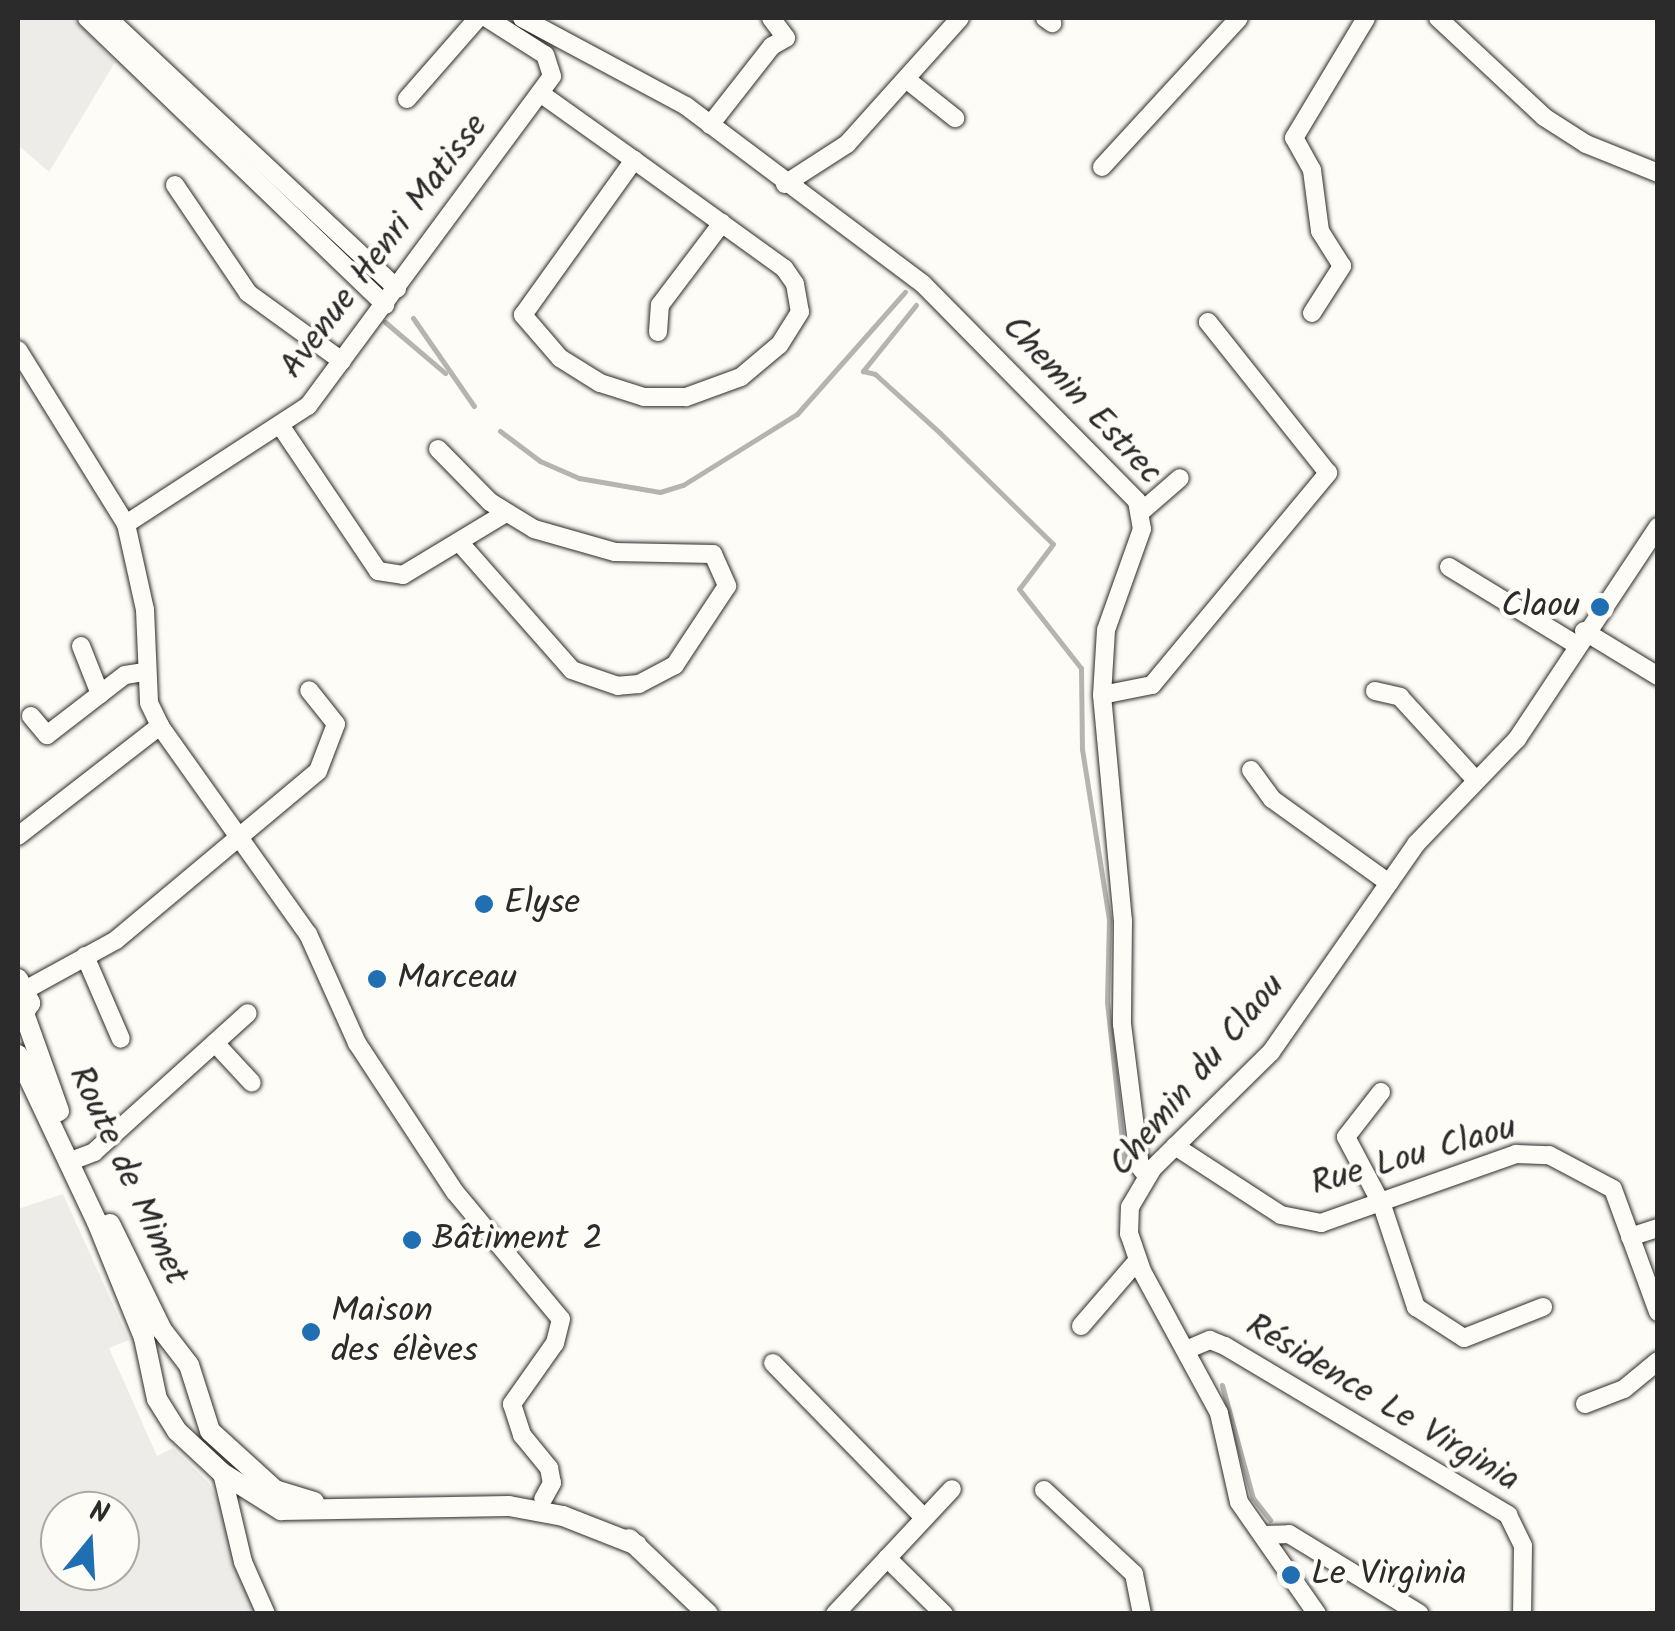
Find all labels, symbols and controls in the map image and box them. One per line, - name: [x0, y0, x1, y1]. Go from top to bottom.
- street label: Avenue Henri Matisse: [272, 106, 498, 388]
- street label: Chemin Estrec: [992, 308, 1170, 494]
- place label: Claou: [1501, 586, 1580, 628]
- marker: Claou: [1589, 596, 1611, 618]
- place label: Elyse: [504, 883, 580, 925]
- marker: Elyse: [473, 893, 495, 915]
- place label: Marceau: [397, 958, 517, 1000]
- street label: Chemin du Claou: [1101, 966, 1295, 1186]
- marker: Marceau: [366, 968, 388, 990]
- street label: Route de Mimet: [58, 1060, 196, 1292]
- street label: Rue Lou Claou: [1307, 1108, 1521, 1206]
- place label: Bâtiment 2: [432, 1219, 603, 1261]
- marker: Bâtiment 2: [401, 1229, 423, 1251]
- place label: Maison des élèves: [331, 1291, 478, 1373]
- street label: Résidence Le Virginia: [1237, 1306, 1527, 1502]
- marker: Maison des élèves: [300, 1321, 322, 1343]
- text: N: [83, 1490, 114, 1538]
- north arrow: [40, 1491, 140, 1591]
- place label: Le Virginia: [1311, 1554, 1467, 1596]
- marker: Le Virginia: [1280, 1564, 1302, 1586]

